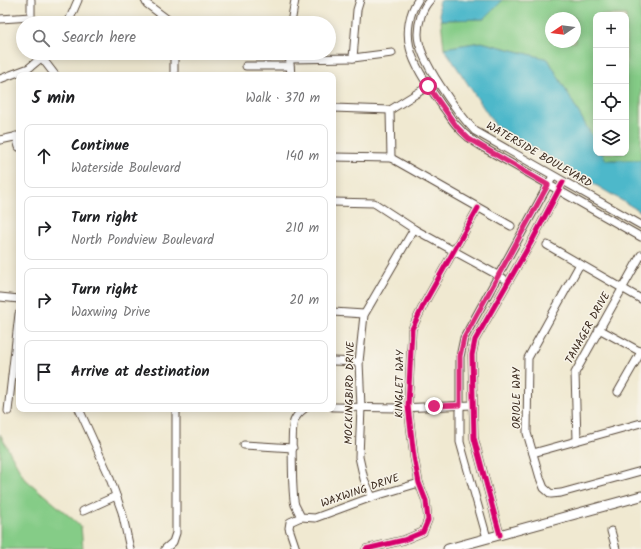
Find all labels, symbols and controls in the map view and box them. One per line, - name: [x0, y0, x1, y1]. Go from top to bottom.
- north arrow: [545, 12, 581, 48]
- map controls: [593, 12, 629, 156]
- button: +: [593, 12, 629, 48]
- search box: [16, 16, 336, 60]
- text: Search here: [62, 26, 136, 50]
- icon: search: [30, 27, 52, 49]
- button: −: [593, 48, 629, 84]
- route start: [419, 77, 437, 95]
- button: locate: [593, 84, 629, 120]
- text: 5 min: [32, 85, 75, 112]
- text: Walk · 370 m: [245, 88, 320, 109]
- street label: WATERSIDE BOULEVARD: [483, 117, 595, 193]
- button: layers: [593, 120, 629, 156]
- text: Continue: [71, 134, 129, 158]
- icon: ahead: [33, 145, 55, 167]
- text: 140 m: [286, 146, 319, 167]
- text: Waterside Boulevard: [71, 158, 180, 179]
- text: Turn right: [71, 206, 138, 230]
- icon: right: [33, 217, 55, 239]
- text: 210 m: [285, 218, 319, 239]
- text: North Pondview Boulevard: [71, 230, 214, 251]
- text: Turn right: [71, 278, 138, 302]
- street label: TANAGER DRIVE: [561, 288, 616, 367]
- icon: right: [33, 289, 55, 311]
- text: 20 m: [289, 290, 319, 311]
- text: Waxwing Drive: [71, 302, 150, 323]
- street label: MOCKINGBIRD DRIVE: [340, 340, 360, 445]
- street label: KINGLET WAY: [390, 349, 410, 418]
- text: Arrive at destination: [71, 360, 210, 384]
- icon: arrive: [33, 361, 55, 383]
- street label: ORIOLE WAY: [508, 366, 526, 429]
- route end: [425, 397, 443, 415]
- street label: WAXWING DRIVE: [318, 469, 402, 513]

